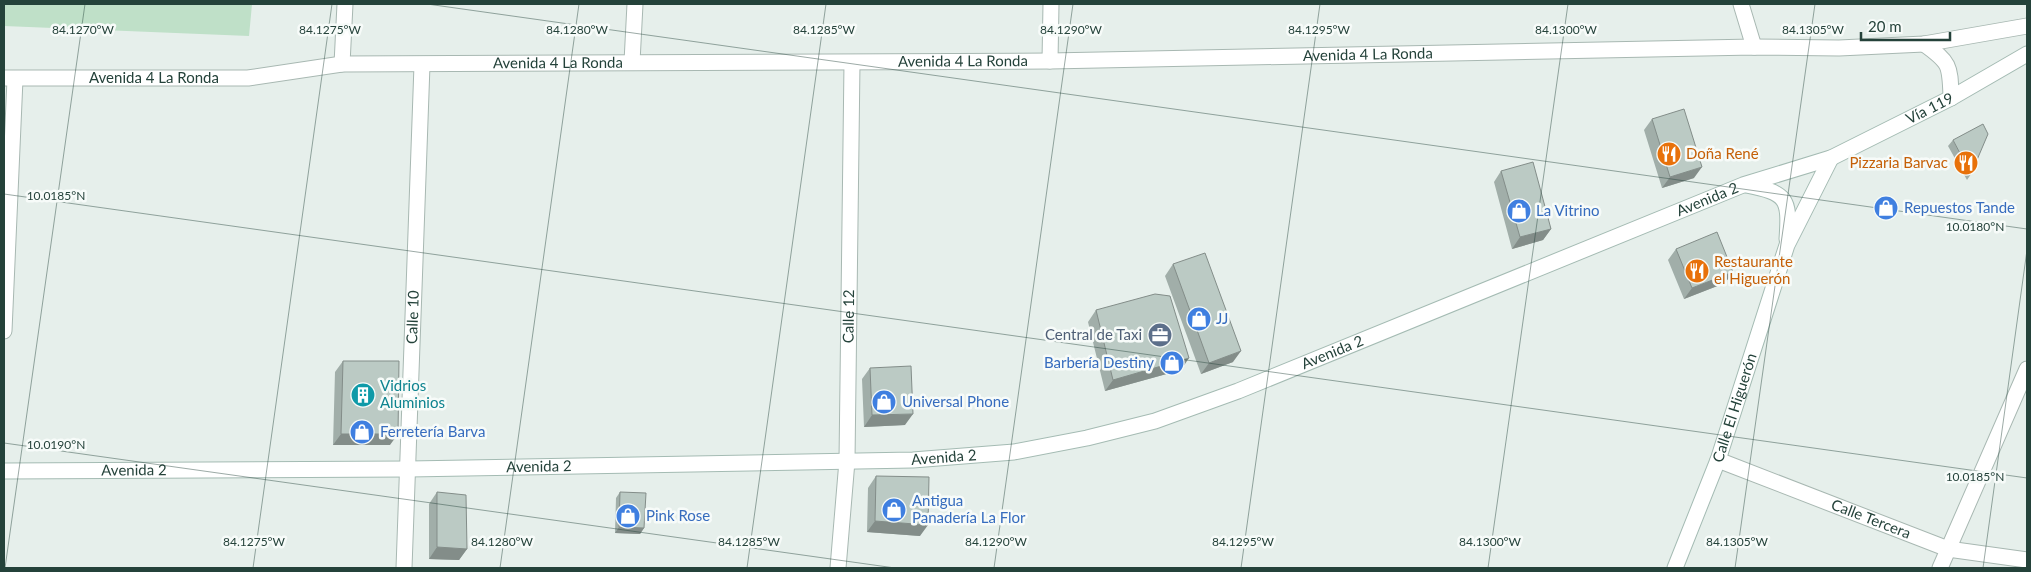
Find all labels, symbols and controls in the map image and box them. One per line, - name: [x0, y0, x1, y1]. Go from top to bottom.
- scale bar: [1861, 10, 1950, 42]
- text: 20 m: [1868, 17, 1902, 35]
- text: 84.1270°W: [52, 22, 115, 37]
- text: 84.1275°W: [299, 22, 362, 37]
- text: 84.1280°W: [546, 22, 609, 37]
- text: 84.1285°W: [793, 22, 856, 37]
- text: 84.1290°W: [1040, 22, 1103, 37]
- text: 84.1295°W: [1288, 22, 1351, 37]
- text: 84.1300°W: [1535, 22, 1598, 37]
- text: 84.1305°W: [1782, 22, 1845, 37]
- street label: Avenida 4 La Ronda: [1303, 43, 1433, 64]
- street label: Avenida 4 La Ronda: [898, 51, 1028, 70]
- street label: Avenida 4 La Ronda: [493, 53, 623, 71]
- street label: Avenida 4 La Ronda: [89, 68, 219, 86]
- street label: Vía 119: [1903, 88, 1956, 127]
- restaurant icon: Doña René: [1656, 141, 1682, 167]
- place label: Doña René: [1686, 144, 1759, 162]
- restaurant icon: Pizzaria Barvac: [1953, 150, 1979, 176]
- place label: Pizzaria Barvac: [1849, 153, 1948, 171]
- street label: Avenida 2: [1673, 178, 1741, 219]
- text: 10.0185°N: [27, 188, 85, 203]
- shop icon: Repuestos Tande: [1873, 195, 1899, 221]
- shop icon: La Vitrino: [1506, 198, 1532, 224]
- place label: Repuestos Tande: [1904, 198, 2015, 216]
- place label: La Vitrino: [1536, 201, 1600, 219]
- text: 10.0180°N: [1946, 219, 2004, 234]
- place label: Restaurante el Higuerón: [1714, 252, 1793, 287]
- restaurant icon: Restaurante el Higuerón: [1684, 258, 1710, 284]
- street label: Calle 12: [838, 289, 857, 343]
- street label: Calle 10: [402, 290, 422, 344]
- shop icon: JJ: [1186, 306, 1212, 332]
- place label: JJ: [1216, 309, 1228, 327]
- office icon: Central de Taxi: [1147, 322, 1173, 348]
- place label: Central de Taxi: [1045, 325, 1142, 343]
- street label: Avenida 2: [1298, 331, 1366, 372]
- shop icon: Barbería Destiny: [1159, 350, 1185, 376]
- street label: Calle El Higuerón: [1708, 351, 1760, 464]
- place label: Barbería Destiny: [1044, 353, 1154, 371]
- place label: Vidrios Aluminios: [380, 376, 445, 411]
- building icon: Vidrios Aluminios: [350, 382, 376, 408]
- shop icon: Universal Phone: [871, 389, 897, 415]
- place label: Universal Phone: [902, 392, 1009, 410]
- shop icon: Ferretería Barva: [349, 419, 375, 445]
- place label: Ferretería Barva: [380, 422, 485, 440]
- text: 10.0190°N: [27, 437, 85, 452]
- street label: Avenida 2: [910, 445, 977, 468]
- street label: Avenida 2: [506, 456, 572, 475]
- street label: Avenida 2: [101, 460, 167, 479]
- text: 10.0185°N: [1946, 469, 2004, 484]
- place label: Antigua Panadería La Flor: [912, 491, 1026, 526]
- street label: Calle Tercera: [1829, 495, 1914, 542]
- shop icon: Antigua Panadería La Flor: [881, 497, 907, 523]
- shop icon: Pink Rose: [615, 503, 641, 529]
- place label: Pink Rose: [646, 506, 710, 524]
- text: 84.1275°W: [223, 534, 286, 549]
- text: 84.1280°W: [471, 534, 534, 549]
- text: 84.1285°W: [718, 534, 781, 549]
- text: 84.1290°W: [965, 534, 1028, 549]
- text: 84.1295°W: [1212, 534, 1275, 549]
- text: 84.1300°W: [1459, 534, 1522, 549]
- text: 84.1305°W: [1706, 534, 1769, 549]

